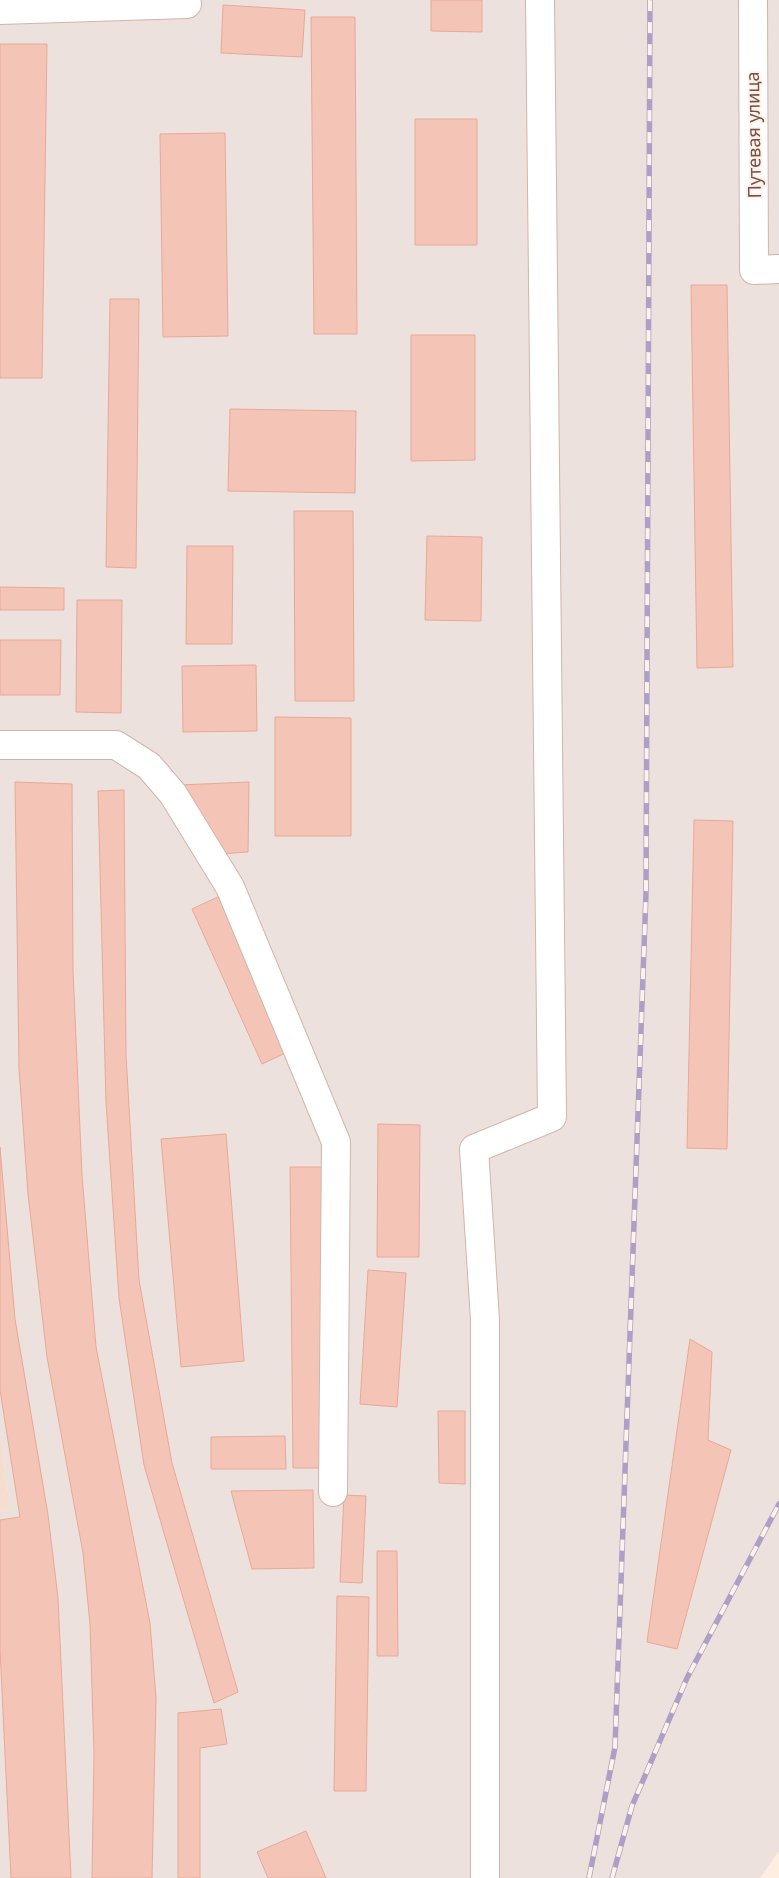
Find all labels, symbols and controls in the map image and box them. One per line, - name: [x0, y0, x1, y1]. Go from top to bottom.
- street label: Путевая улица: [740, 71, 766, 199]

